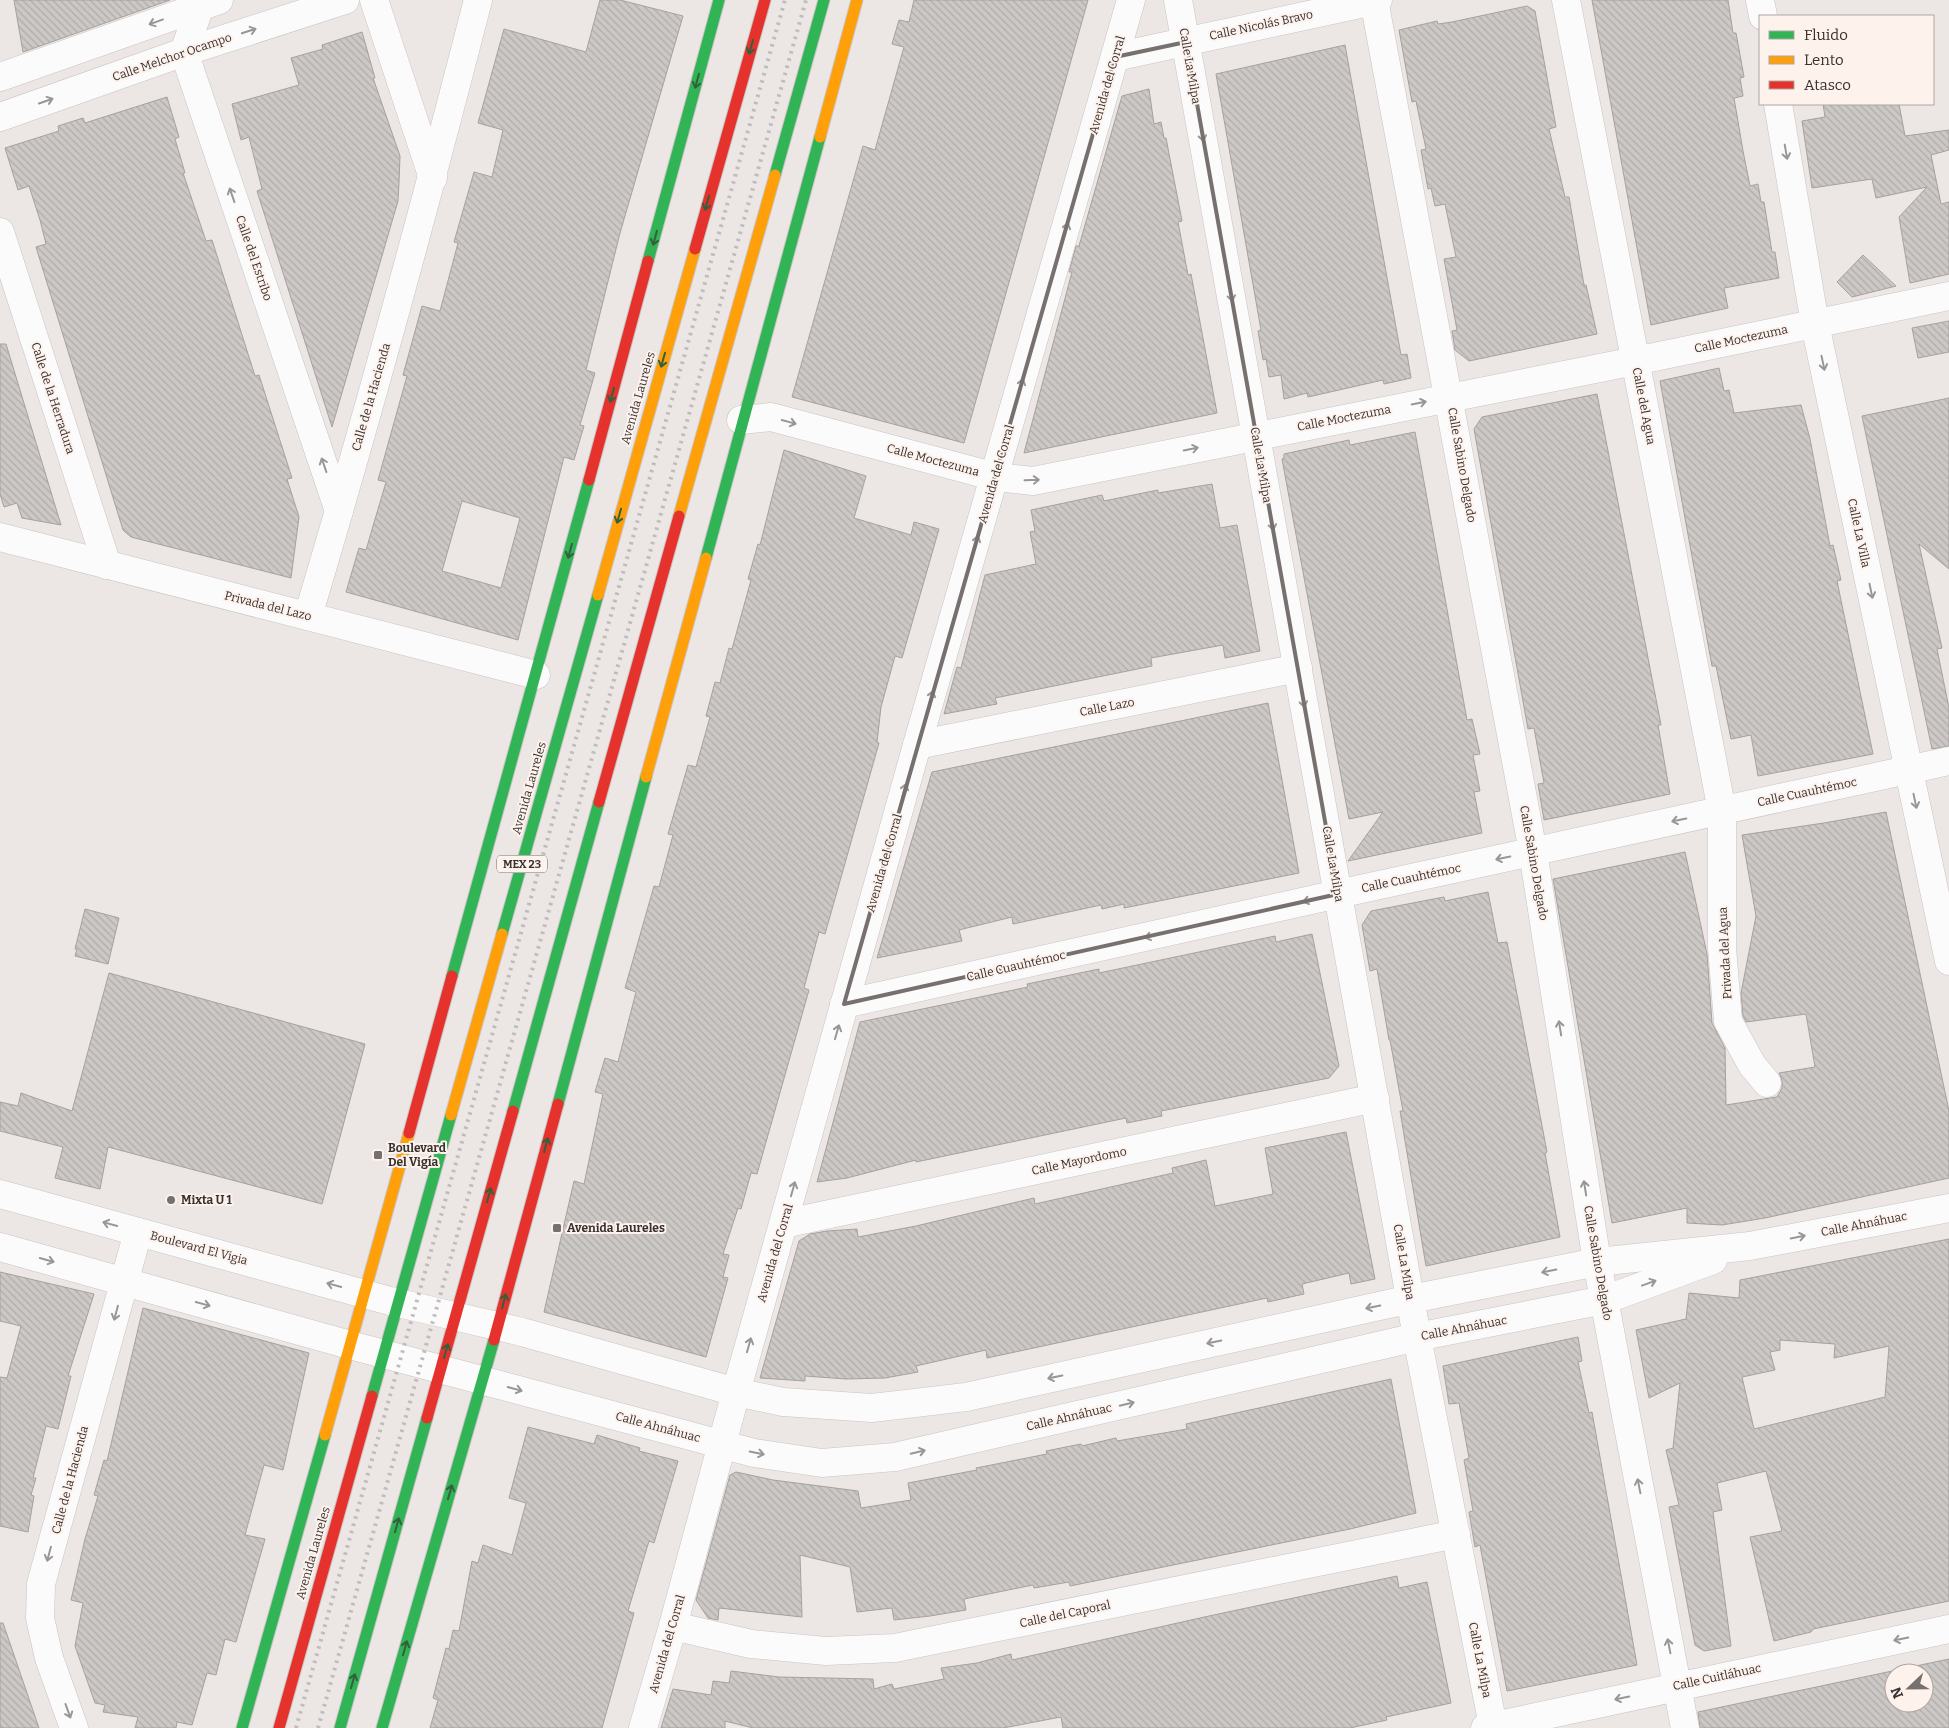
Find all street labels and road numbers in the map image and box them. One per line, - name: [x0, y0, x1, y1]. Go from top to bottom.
- street label: Calle Nicolás Bravo: [1208, 7, 1314, 43]
- street label: Calle La Milpa: [1176, 27, 1204, 105]
- street label: Calle Melchor Ocampo: [110, 30, 234, 84]
- street label: Avenida del Corral: [1086, 34, 1128, 136]
- street label: Calle del Estribo: [233, 213, 275, 303]
- street label: Calle Moctezuma: [1693, 322, 1789, 356]
- street label: Calle de la Herradura: [28, 340, 78, 456]
- street label: Calle de la Hacienda: [349, 341, 393, 452]
- street label: Avenida Laureles: [618, 350, 658, 446]
- street label: Calle del Agua: [1630, 366, 1658, 446]
- street label: Calle Moctezuma: [1296, 402, 1393, 434]
- street label: Calle Sabino Delgado: [1445, 406, 1479, 524]
- street label: Avenida del Corral: [975, 423, 1017, 525]
- street label: Calle La Milpa: [1247, 426, 1275, 504]
- street label: Calle Moctezuma: [885, 441, 981, 479]
- street label: Calle La Villa: [1845, 497, 1873, 569]
- street label: Privada del Lazo: [223, 588, 313, 624]
- street label: Calle Lazo: [1078, 695, 1136, 719]
- street label: Avenida Laureles: [509, 740, 549, 836]
- street label: Calle Cuauhtémoc: [1756, 775, 1858, 809]
- street label: Calle Sabino Delgado: [1517, 804, 1551, 922]
- street label: Avenida del Corral: [863, 812, 905, 914]
- street label: Calle La Milpa: [1319, 825, 1347, 903]
- road number: MEX 23: [497, 856, 547, 872]
- street label: Calle Cuauhtémoc: [1360, 861, 1462, 895]
- street label: Privada del Agua: [1716, 906, 1734, 1000]
- street label: Calle Cuauhtémoc: [965, 948, 1067, 984]
- street label: Calle Mayordomo: [1030, 1144, 1128, 1178]
- street label: Avenida del Corral: [754, 1202, 796, 1304]
- street label: Calle Sabino Delgado: [1581, 1204, 1615, 1322]
- street label: Calle Ahnáhuac: [1820, 1209, 1908, 1239]
- street label: Calle La Milpa: [1390, 1223, 1418, 1301]
- street label: Boulevard El Vigia: [149, 1228, 250, 1268]
- street label: Calle Ahnáhuac: [1420, 1313, 1508, 1343]
- street label: Calle Ahnáhuac: [1025, 1400, 1113, 1434]
- street label: Calle Ahnáhuac: [614, 1409, 702, 1445]
- street label: Calle de la Hacienda: [49, 1424, 91, 1536]
- street label: Avenida Laureles: [293, 1505, 333, 1601]
- street label: Avenida del Corral: [646, 1593, 688, 1695]
- street label: Calle del Caporal: [1018, 1597, 1112, 1630]
- street label: Calle La Milpa: [1466, 1621, 1494, 1699]
- street label: Calle Cuitláhuac: [1671, 1661, 1763, 1693]

